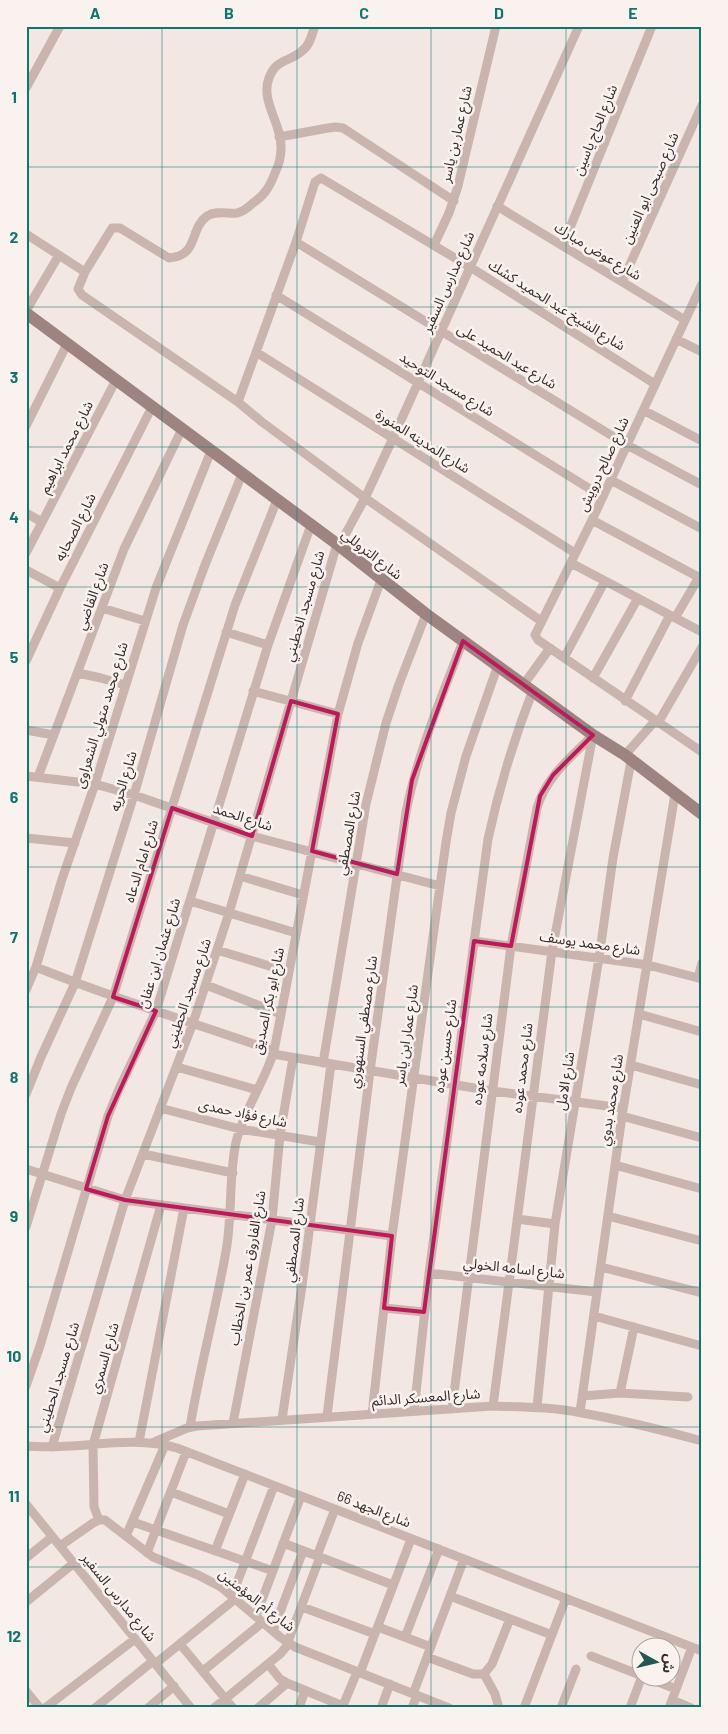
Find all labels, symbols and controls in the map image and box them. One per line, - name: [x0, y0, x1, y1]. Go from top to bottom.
- text: A: [90, 3, 101, 22]
- text: B: [224, 3, 234, 22]
- text: C: [359, 3, 369, 22]
- text: D: [494, 3, 504, 22]
- text: E: [628, 3, 638, 22]
- street label: شارع الحاج ياسين: [569, 82, 623, 179]
- street label: شارع عمار بن ياسر: [436, 84, 478, 186]
- text: 1: [11, 87, 17, 106]
- street label: شارع صبحى ابو العنين: [617, 129, 685, 248]
- street label: شارع عوض مبارك: [550, 218, 645, 286]
- text: 2: [10, 227, 19, 246]
- street label: شارع مدارس السفير: [417, 228, 480, 337]
- street label: شارع الشيخ عبد الحميد كشك: [484, 255, 629, 356]
- street label: شارع عبد الحميد على: [453, 319, 560, 395]
- street label: شارع مسجد التوحيد: [395, 348, 498, 422]
- text: 3: [10, 367, 18, 386]
- street label: شارع محمد ابراهيم: [35, 398, 99, 497]
- street label: شارع المدينه المنورة: [371, 405, 474, 479]
- street label: شارع صالح درويش: [573, 414, 635, 515]
- street label: شارع الصحابه: [50, 490, 102, 565]
- text: 4: [9, 507, 19, 526]
- street label: شارع التروللي: [337, 525, 406, 585]
- street label: شارع مسجد الحطيني: [280, 548, 331, 664]
- street label: شارع القاضي: [71, 560, 115, 633]
- street label: شارع محمد متولي الشعراوى: [70, 640, 134, 791]
- text: 5: [10, 647, 19, 666]
- street label: شارع الحريه: [105, 749, 143, 814]
- text: 6: [10, 787, 19, 806]
- street label: شارع المصطفي: [332, 789, 367, 877]
- street label: شارع الحمد: [210, 799, 275, 837]
- street label: شارع امام الدعاه: [120, 817, 164, 905]
- street label: شارع عثمان ابن عفان: [134, 896, 186, 1011]
- text: 7: [10, 927, 18, 946]
- street label: شارع محمد يوسف: [538, 927, 642, 961]
- street label: شارع مسجد الحطيني: [161, 936, 217, 1051]
- street label: شارع ابو بكر الصديق: [248, 946, 290, 1057]
- street label: شارع مصطفي السنهوري: [345, 954, 383, 1090]
- street label: شارع عمار ابن ياسر: [390, 983, 424, 1088]
- street label: شارع حسين عوده: [430, 998, 462, 1094]
- street label: شارع سلامه عوده: [467, 1012, 499, 1106]
- street label: شارع محمد عوده: [508, 1022, 538, 1114]
- street label: شارع الامل: [551, 1050, 580, 1112]
- street label: شارع محمد بدوي: [595, 1053, 629, 1148]
- text: 8: [10, 1067, 19, 1086]
- street label: شارع فؤاد حمدى: [197, 1095, 289, 1133]
- street label: شارع الفاروق عمر بن الخطاب: [224, 1189, 271, 1347]
- street label: شارع المصطفي: [280, 1196, 310, 1284]
- text: 9: [10, 1206, 18, 1225]
- street label: شارع اسامه الخولي: [462, 1254, 566, 1285]
- street label: شارع مسجد الحطيني: [33, 1320, 86, 1435]
- street label: شارع السمري: [85, 1320, 125, 1396]
- text: 10: [7, 1346, 21, 1365]
- street label: شارع المعسكر الدائم: [371, 1384, 481, 1412]
- text: 11: [8, 1486, 20, 1505]
- street label: شارع الجهد 66: [334, 1487, 414, 1533]
- street label: شارع مدارس السفير: [75, 1548, 160, 1646]
- street label: شارع أم المؤمنين: [214, 1565, 299, 1637]
- text: 12: [7, 1626, 21, 1645]
- north arrow: [630, 1636, 680, 1686]
- text: ش: [660, 1653, 679, 1675]

